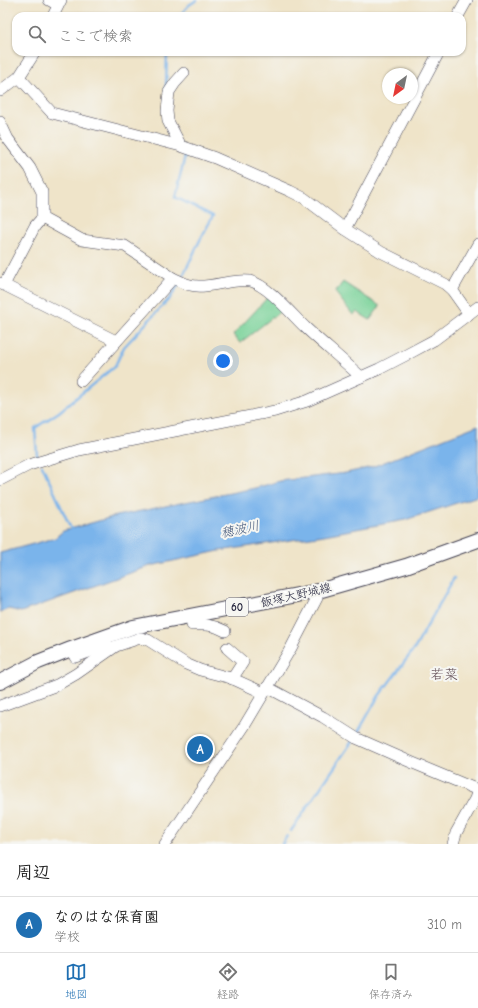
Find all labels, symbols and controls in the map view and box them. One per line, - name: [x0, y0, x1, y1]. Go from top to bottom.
- search box: [12, 12, 466, 56]
- icon: search: [26, 23, 48, 45]
- text: ここで検索: [58, 27, 133, 45]
- north arrow: [382, 68, 418, 104]
- your location: [213, 351, 233, 371]
- water label: 穂波川: [219, 518, 261, 540]
- street label: 飯塚大野城線: [259, 580, 333, 610]
- road number: 60: [226, 598, 248, 616]
- district label: 若菜: [430, 666, 458, 683]
- pin: A: [187, 734, 213, 764]
- text: 周辺: [16, 863, 50, 882]
- text: なのはな保育園: [54, 908, 159, 926]
- text: A: [25, 917, 33, 932]
- text: 310 m: [427, 917, 462, 932]
- text: 学校: [54, 929, 80, 944]
- tab: 地図: [65, 961, 87, 1001]
- tab: 経路: [217, 961, 239, 1001]
- tab: 保存済み: [369, 961, 413, 1001]

